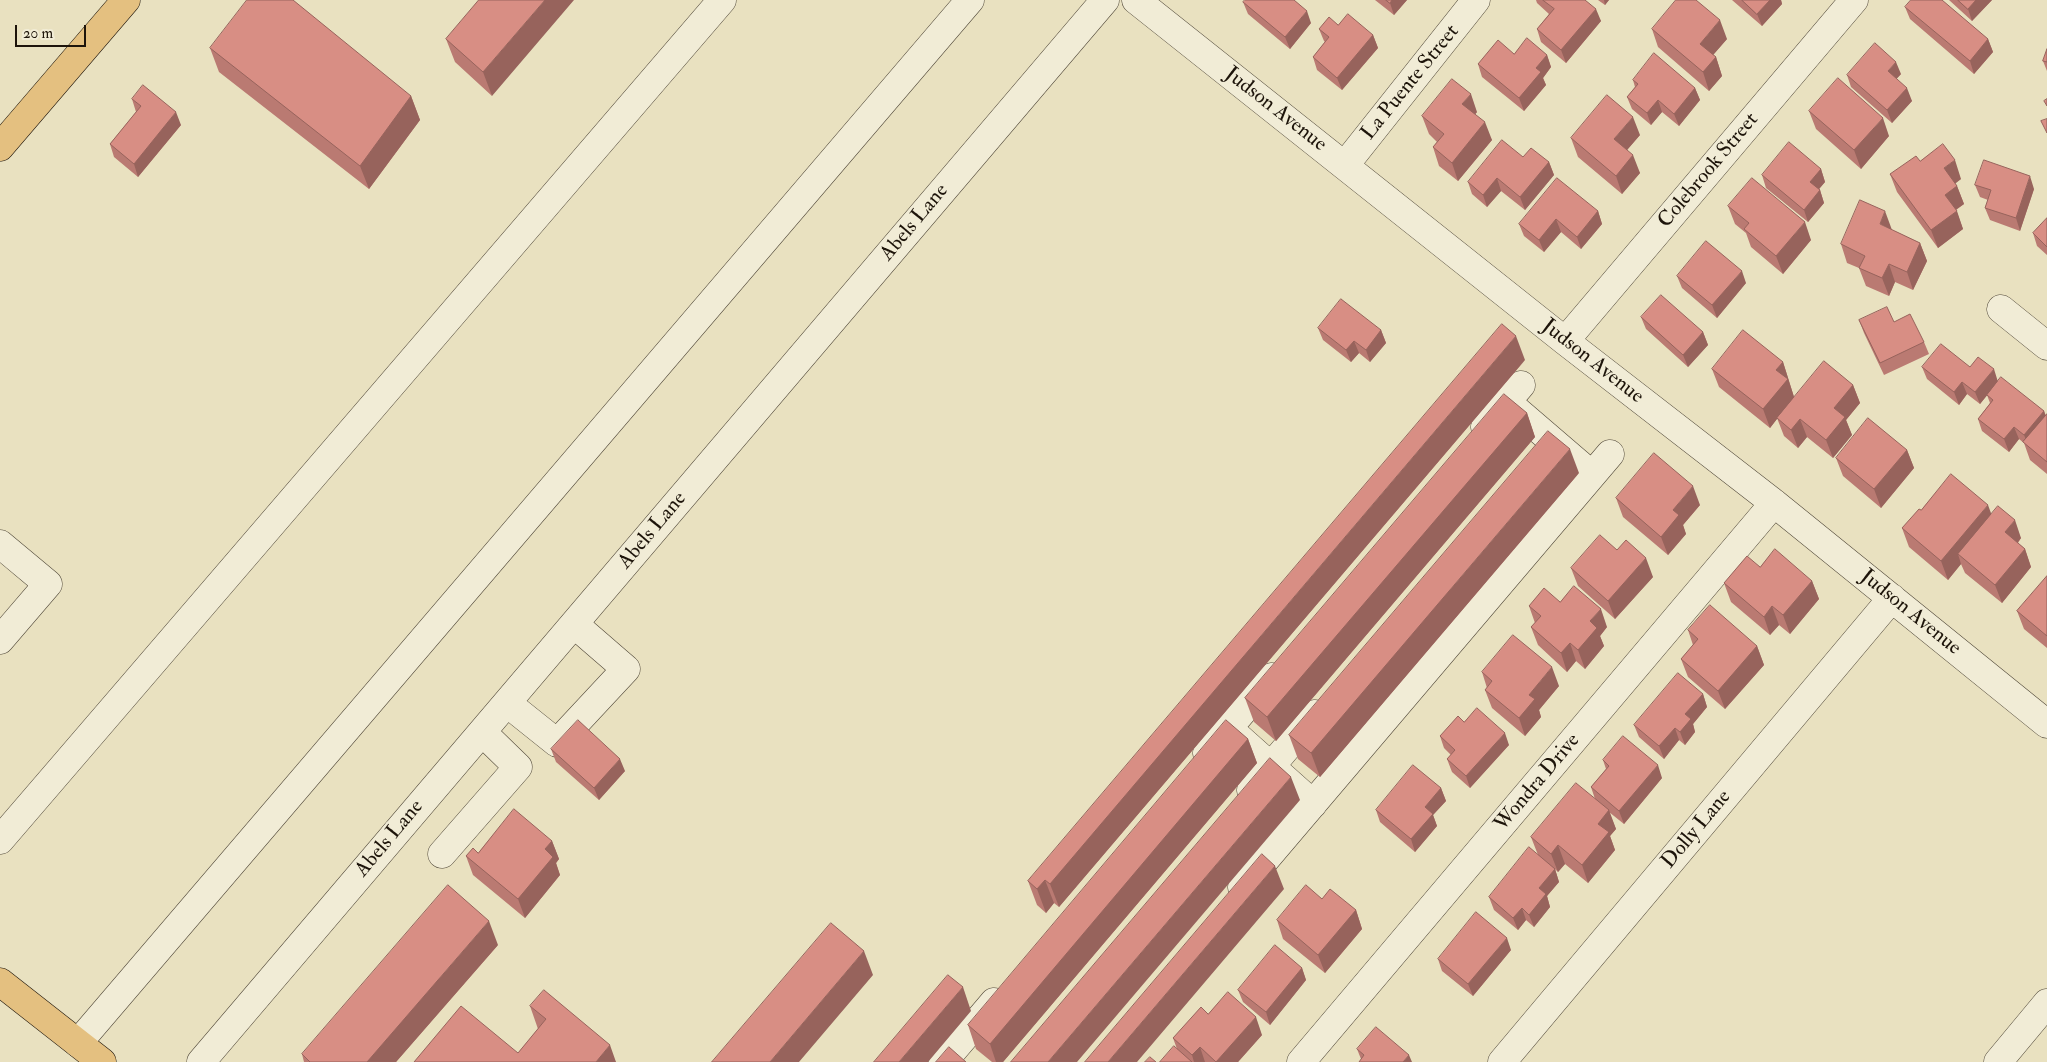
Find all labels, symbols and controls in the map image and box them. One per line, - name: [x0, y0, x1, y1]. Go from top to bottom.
- scale bar: [18, 15, 89, 47]
- street label: La Puente Street: [1357, 20, 1465, 146]
- text: 20 m: [23, 24, 53, 43]
- street label: Judson Avenue: [1219, 62, 1331, 158]
- street label: Colebrook Street: [1653, 108, 1765, 234]
- street label: Abels Lane: [875, 179, 955, 267]
- street label: Judson Avenue: [1536, 314, 1648, 410]
- street label: Abels Lane: [613, 487, 693, 575]
- street label: Judson Avenue: [1854, 565, 1966, 661]
- street label: Wondra Drive: [1490, 729, 1586, 837]
- street label: Dolly Lane: [1657, 786, 1737, 874]
- street label: Abels Lane: [350, 795, 430, 883]

